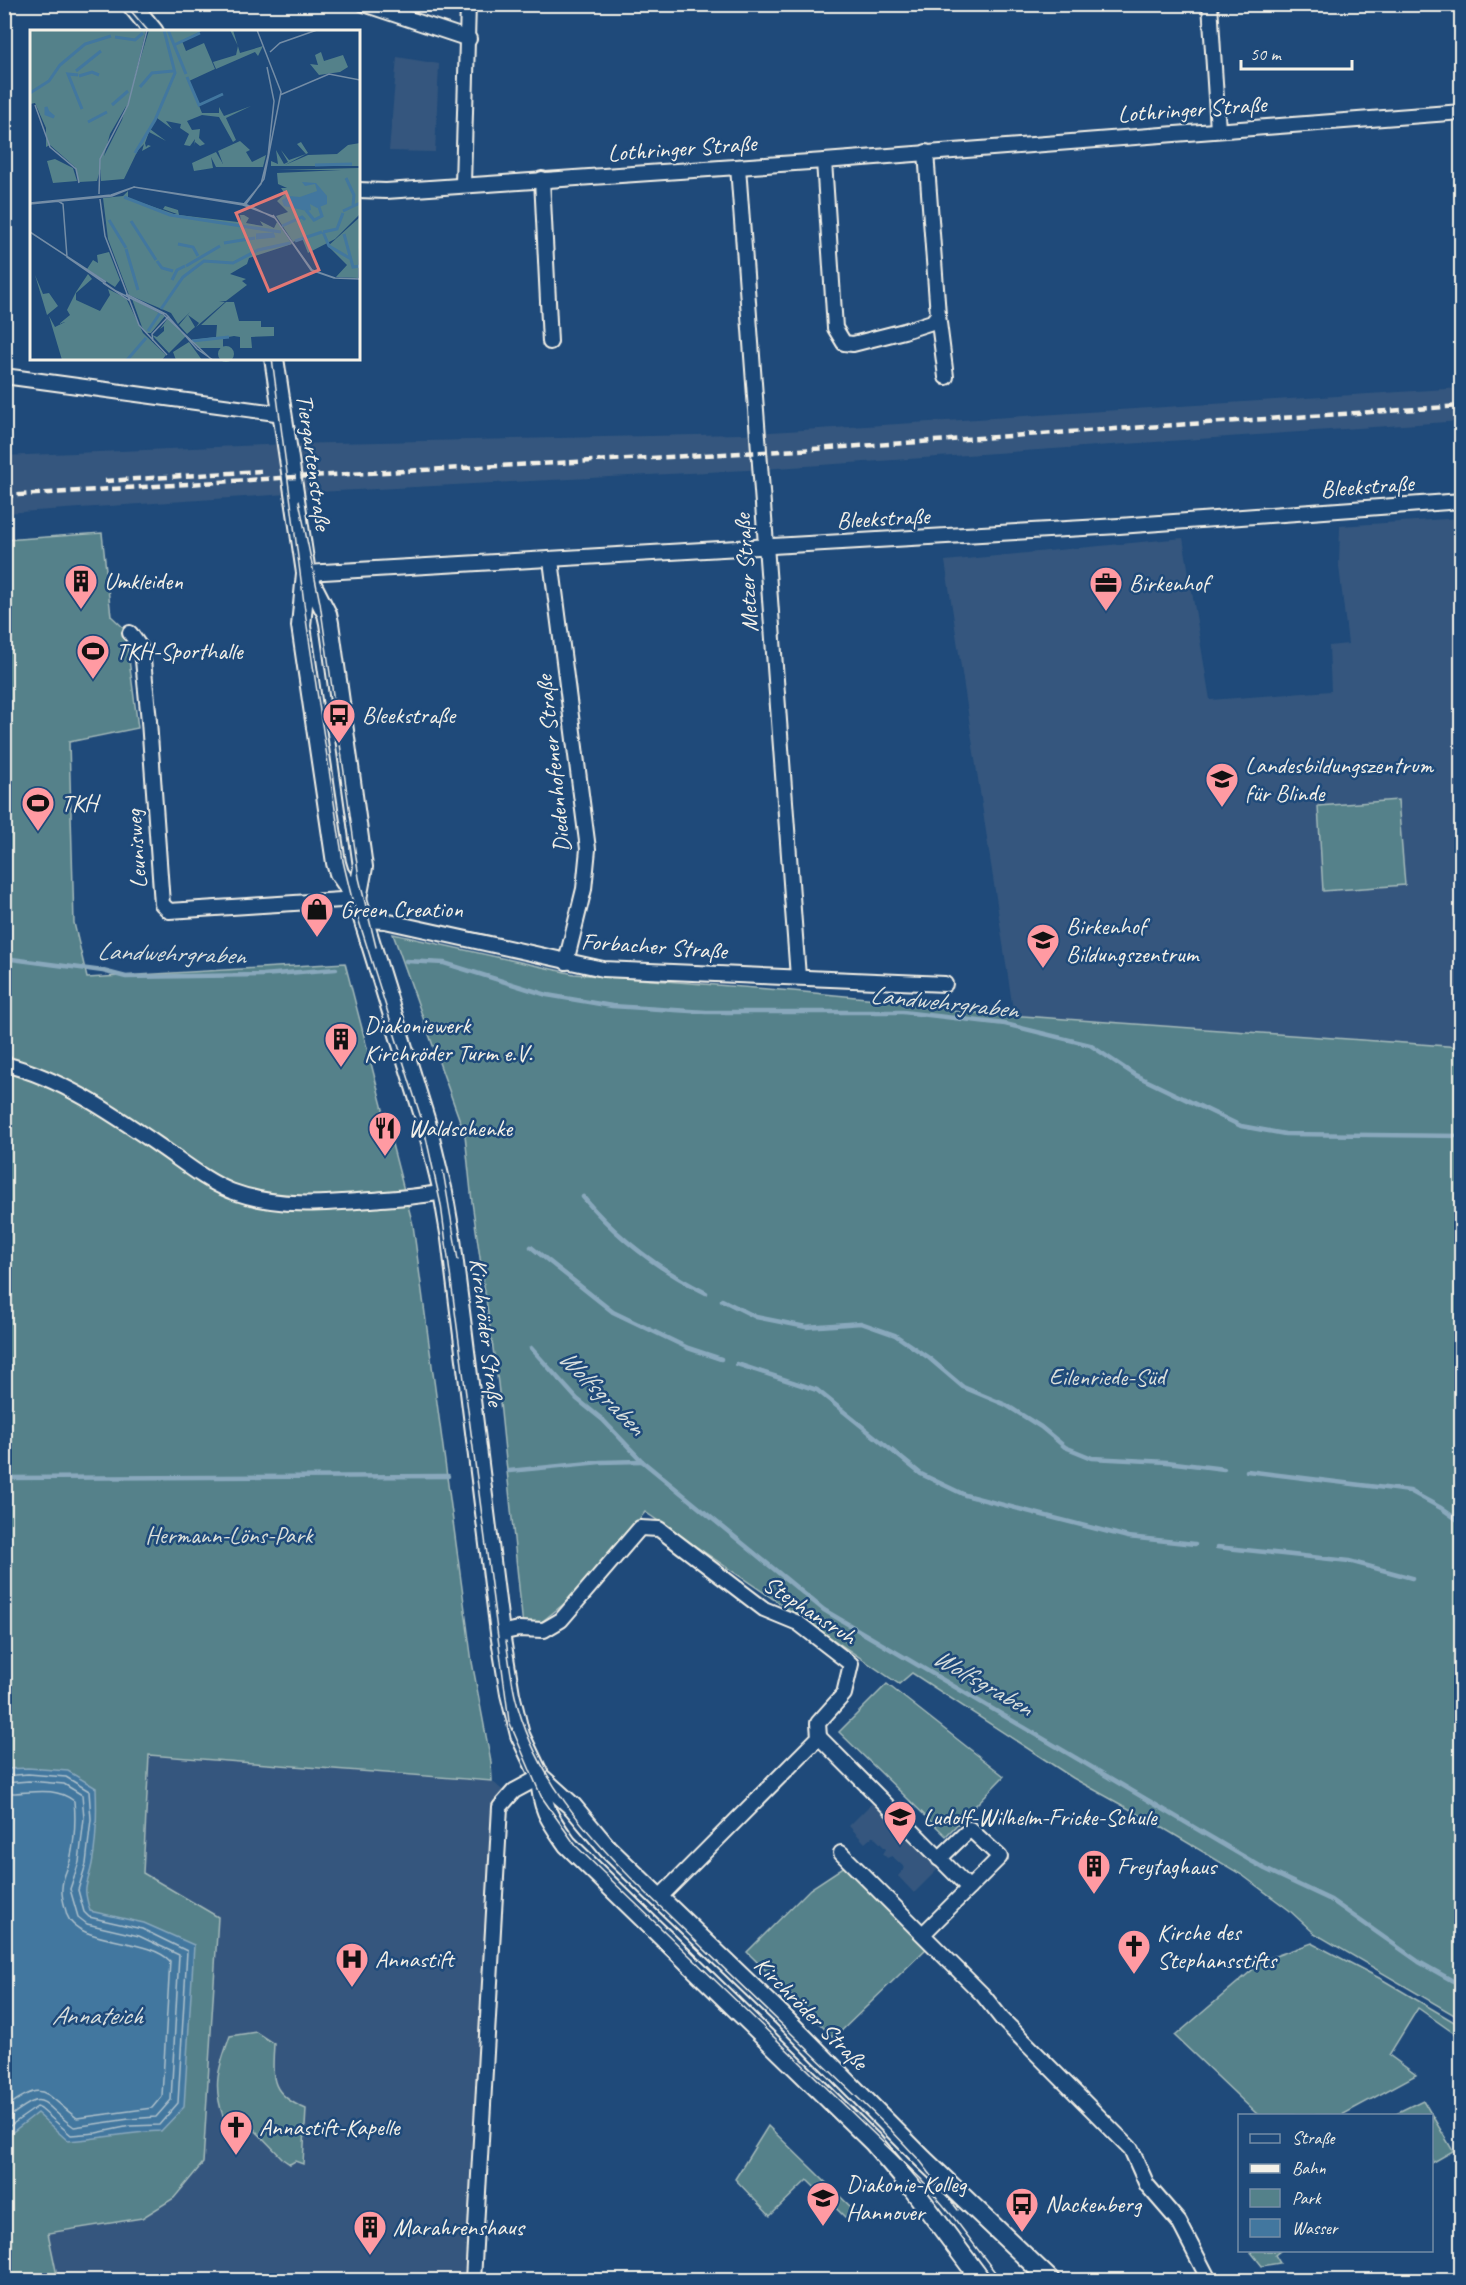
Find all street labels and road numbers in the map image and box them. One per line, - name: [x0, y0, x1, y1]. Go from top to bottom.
- street label: Lothringer Straße: [1117, 89, 1269, 129]
- street label: Lothringer Straße: [607, 128, 759, 168]
- street label: Tiergartenstraße: [290, 392, 339, 534]
- street label: Bleekstraße: [1320, 468, 1417, 504]
- street label: Bleekstraße: [836, 500, 932, 535]
- street label: Metzer Straße: [727, 511, 765, 633]
- street label: Diedenhofener Straße: [529, 672, 577, 854]
- street label: Leunisweg: [118, 807, 154, 890]
- street label: Forbacher Straße: [580, 926, 730, 966]
- street label: Kirchröder Straße: [463, 1256, 511, 1410]
- street label: Stephansruh: [758, 1569, 864, 1652]
- street label: Kirchröder Straße: [748, 1950, 876, 2078]

